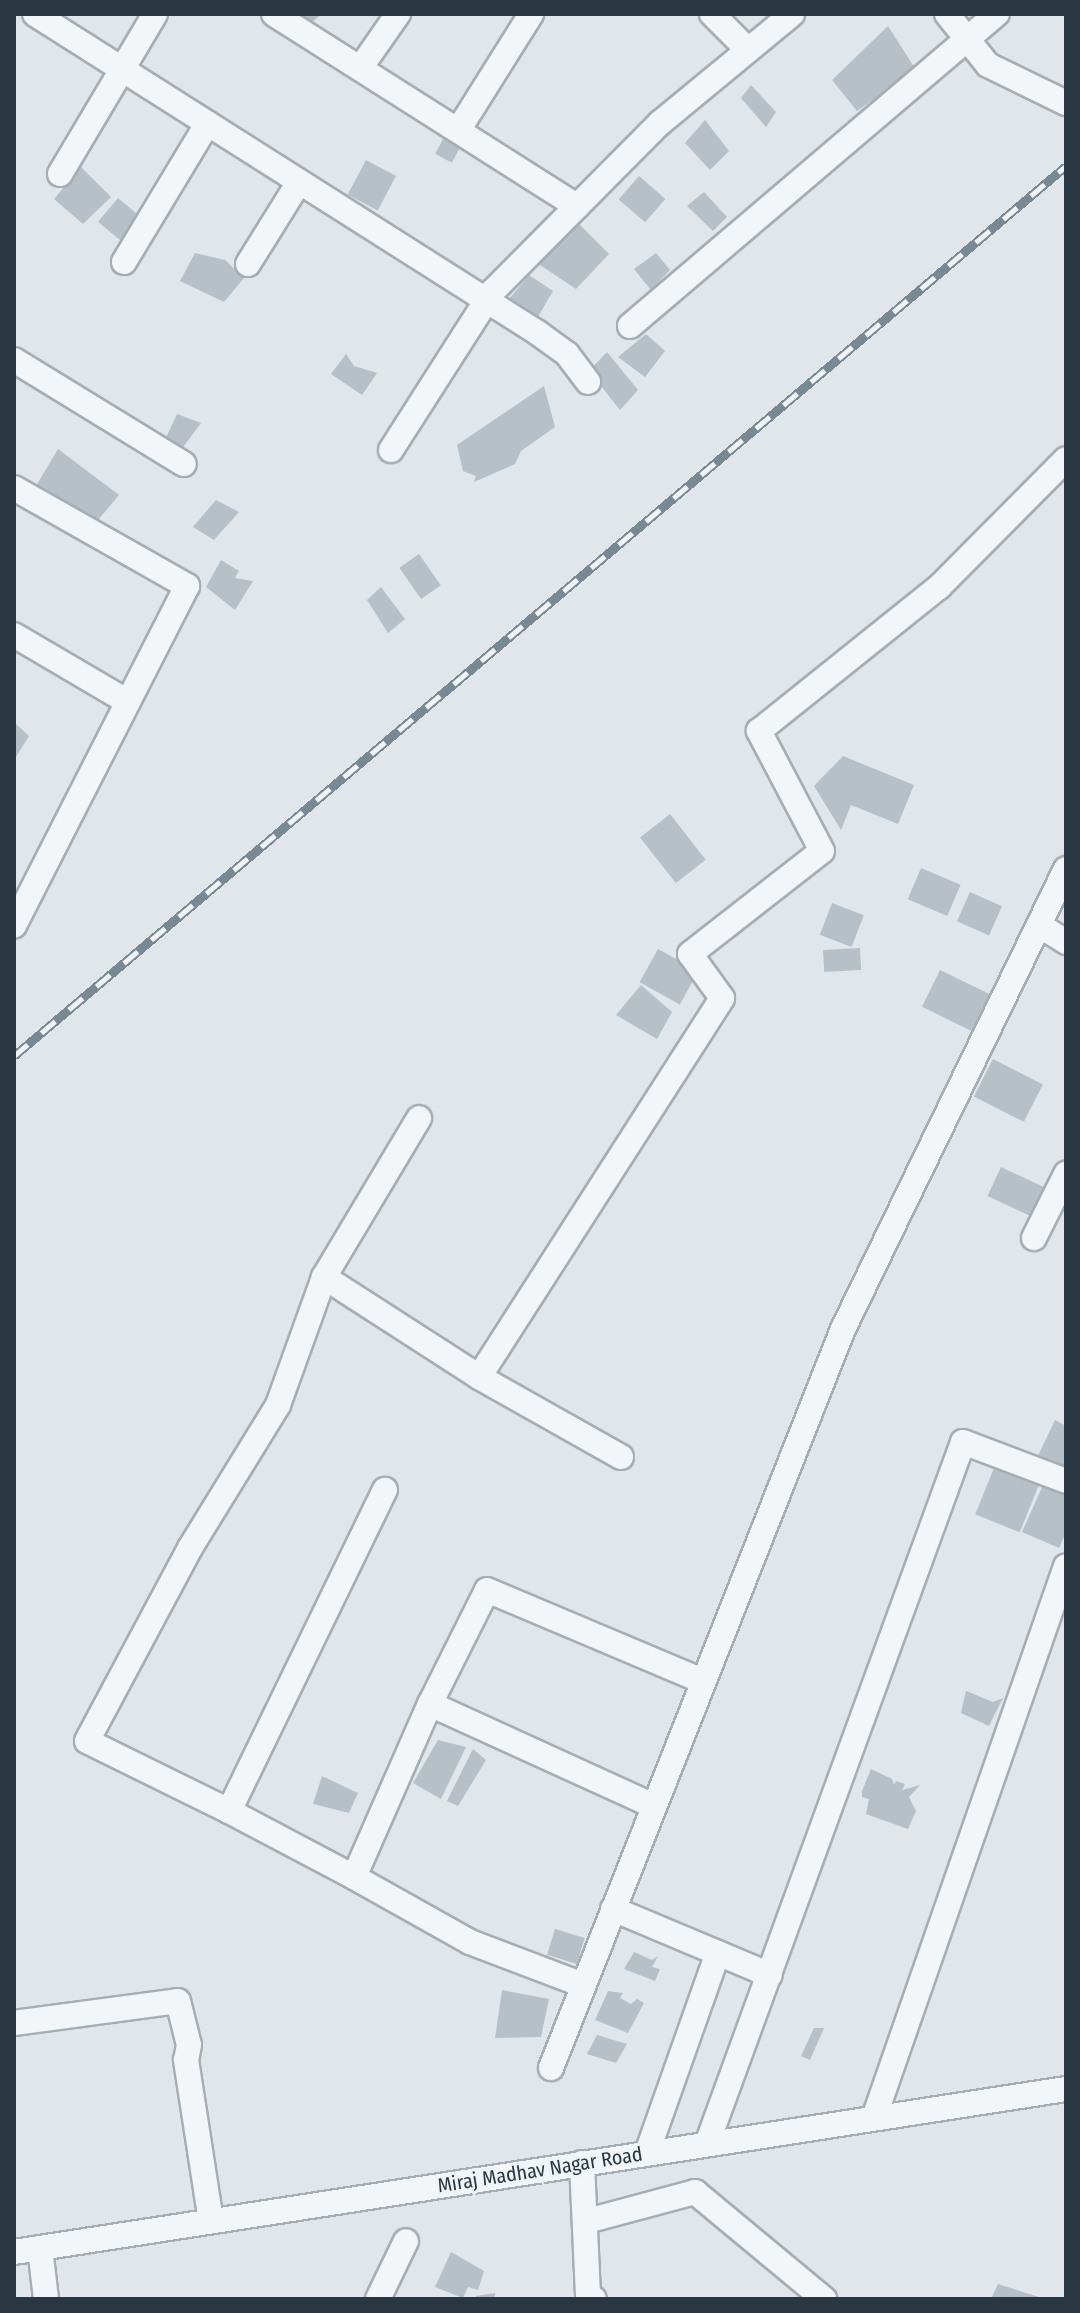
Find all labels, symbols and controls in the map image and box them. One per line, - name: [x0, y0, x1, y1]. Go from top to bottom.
- street label: Miraj Madhav Nagar Road: [436, 2142, 644, 2198]

